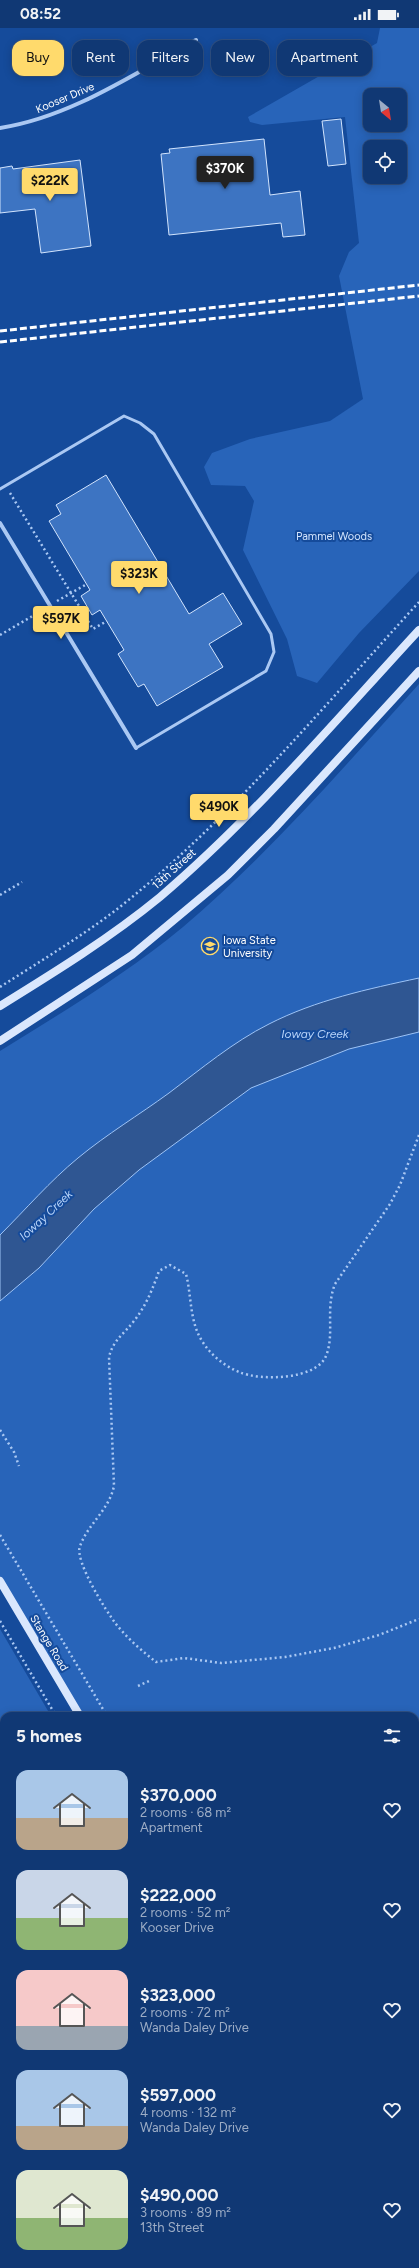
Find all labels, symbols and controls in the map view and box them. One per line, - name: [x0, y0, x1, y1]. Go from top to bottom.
- text: 08:52: [20, 5, 61, 23]
- chip: Buy: [12, 40, 64, 76]
- chip: Rent: [72, 40, 129, 76]
- chip: Filters: [137, 40, 203, 76]
- chip: New: [211, 40, 269, 76]
- chip: Apartment: [277, 40, 372, 76]
- street label: Kooser Drive: [34, 80, 96, 116]
- north arrow: [363, 88, 407, 132]
- map controls: [363, 88, 407, 184]
- button: locate: [363, 140, 407, 184]
- pin: $370K: [197, 156, 253, 190]
- text: $370K: [206, 161, 244, 176]
- pin: $222K: [22, 168, 78, 202]
- text: $222K: [31, 173, 69, 188]
- park label: Pammel Woods: [296, 530, 372, 543]
- pin: $323K: [111, 561, 167, 595]
- text: $323K: [120, 566, 158, 581]
- pin: $597K: [33, 606, 89, 640]
- text: $597K: [42, 611, 80, 626]
- pin: $490K: [191, 794, 247, 828]
- text: $490K: [199, 799, 239, 814]
- street label: 13th Street: [149, 846, 199, 892]
- place label: Iowa State University: [223, 934, 276, 960]
- school or university icon: Iowa State University: [200, 936, 220, 956]
- water label: Ioway Creek: [281, 1027, 350, 1041]
- water label: Ioway Creek: [17, 1186, 76, 1243]
- street label: Stange Road: [27, 1613, 71, 1673]
- icon: filters: [381, 1725, 403, 1747]
- text: 5 homes: [16, 1726, 82, 1746]
- text: $370,000: [140, 1785, 217, 1805]
- icon: home: [48, 1786, 96, 1834]
- icon: heart: [381, 1799, 403, 1821]
- text: 2 rooms · 68 m²: [140, 1805, 231, 1820]
- text: Apartment: [140, 1820, 203, 1835]
- text: $222,000: [140, 1885, 216, 1905]
- icon: home: [48, 1886, 96, 1934]
- icon: heart: [381, 1899, 403, 1921]
- text: 2 rooms · 52 m²: [140, 1905, 231, 1920]
- text: Kooser Drive: [140, 1920, 214, 1935]
- text: $323,000: [140, 1985, 216, 2005]
- icon: home: [48, 1986, 96, 2034]
- icon: heart: [381, 1999, 403, 2021]
- text: 2 rooms · 72 m²: [140, 2005, 230, 2020]
- text: Wanda Daley Drive: [140, 2020, 249, 2035]
- text: $597,000: [140, 2085, 216, 2105]
- icon: home: [48, 2086, 96, 2134]
- icon: heart: [381, 2099, 403, 2121]
- text: 4 rooms · 132 m²: [140, 2105, 236, 2120]
- text: Wanda Daley Drive: [140, 2120, 249, 2135]
- text: $490,000: [140, 2185, 218, 2205]
- icon: home: [48, 2186, 96, 2234]
- icon: heart: [381, 2199, 403, 2221]
- text: 3 rooms · 89 m²: [140, 2205, 231, 2220]
- text: 13th Street: [140, 2220, 204, 2235]

